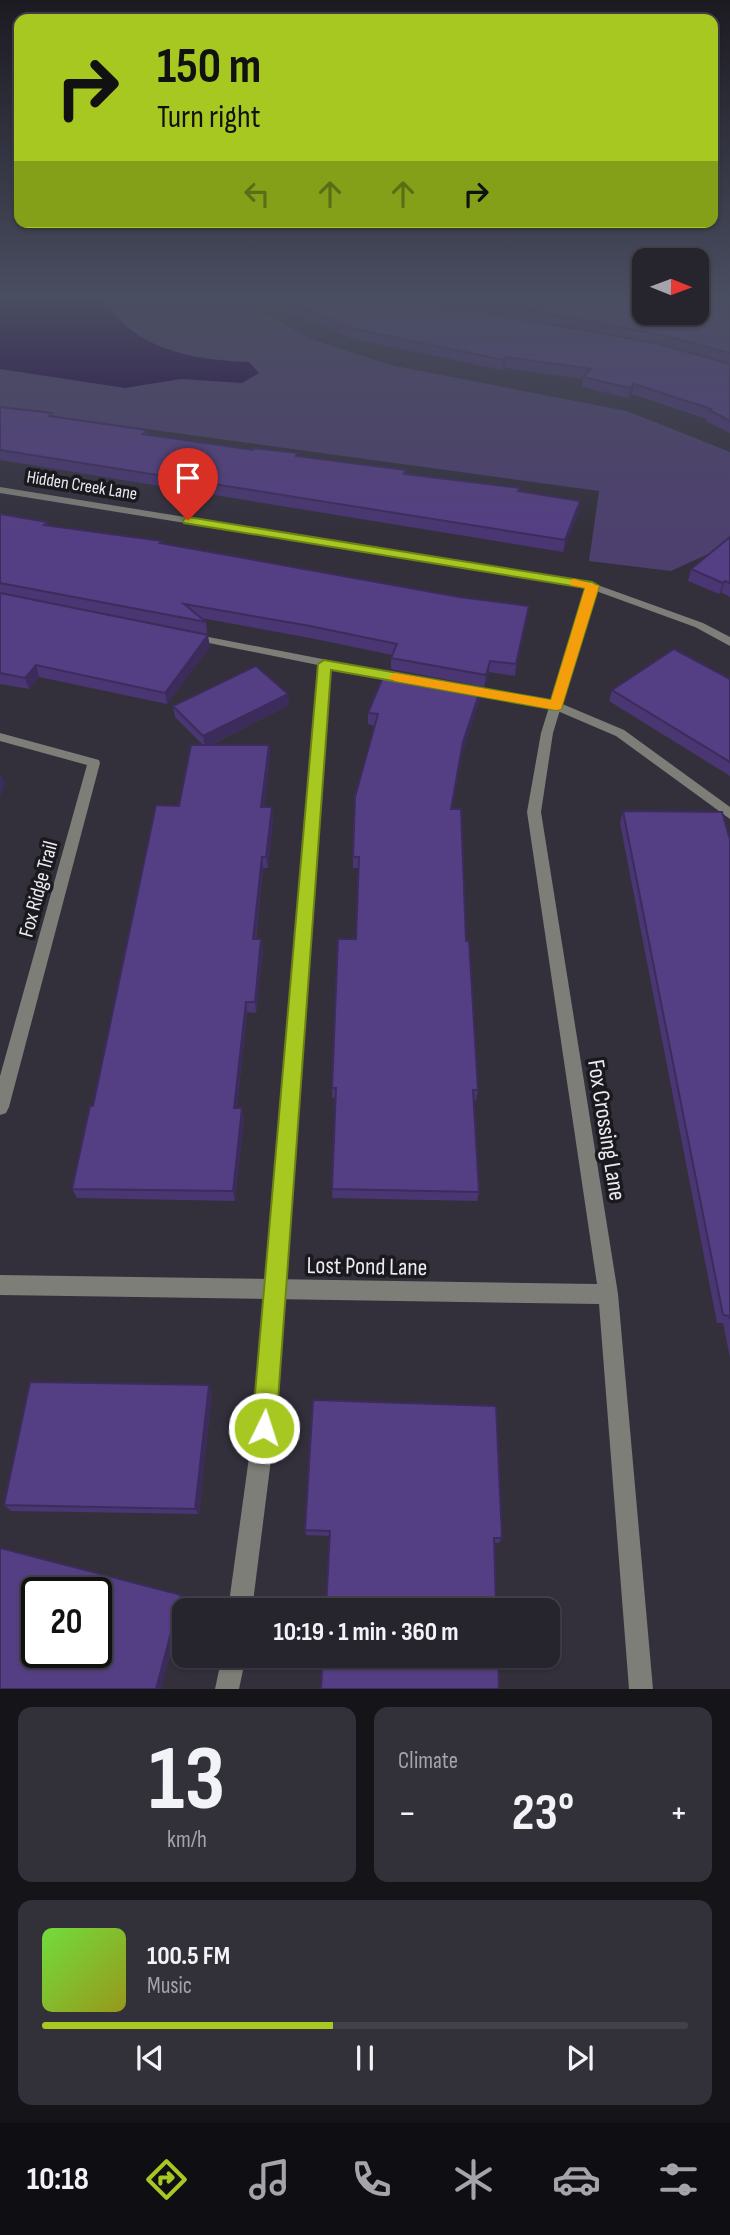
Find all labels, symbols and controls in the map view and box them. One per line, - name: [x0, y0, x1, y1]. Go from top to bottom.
- text: 150 m: [157, 38, 261, 97]
- icon: right: [42, 42, 133, 133]
- text: Turn right: [157, 98, 261, 137]
- icon: left: [238, 175, 276, 213]
- icon: ahead: [311, 175, 349, 213]
- icon: ahead: [384, 175, 422, 213]
- icon: right: [457, 175, 495, 213]
- north arrow: [632, 248, 709, 326]
- map controls: [632, 248, 709, 325]
- pin: [158, 448, 218, 520]
- icon: arrive: [169, 459, 207, 497]
- street label: Hidden Creek Lane: [25, 466, 139, 505]
- street label: Fox Ridge Trail: [14, 838, 63, 940]
- street label: Fox Crossing Lane: [581, 1057, 632, 1203]
- street label: Lost Pond Lane: [306, 1251, 428, 1282]
- position arrow: [227, 1391, 301, 1465]
- speed limit sign: 20: [21, 1577, 112, 1668]
- text: 10:19 · 1 min · 360 m: [273, 1617, 459, 1648]
- text: 13: [149, 1726, 225, 1835]
- text: Climate: [398, 1747, 458, 1775]
- text: 23°: [512, 1782, 574, 1845]
- text: −: [398, 1791, 417, 1836]
- text: +: [669, 1791, 688, 1836]
- text: km/h: [167, 1826, 207, 1854]
- text: 100.5 FM: [147, 1941, 230, 1972]
- text: Music: [147, 1972, 192, 2000]
- icon: previous: [131, 2039, 169, 2077]
- icon: pause: [346, 2039, 384, 2077]
- icon: next: [561, 2039, 599, 2077]
- icon: directions: [142, 2155, 191, 2204]
- icon: music: [245, 2155, 294, 2204]
- icon: phone: [347, 2155, 396, 2204]
- icon: climate: [449, 2155, 498, 2204]
- icon: car: [552, 2155, 601, 2204]
- icon: filters: [654, 2155, 703, 2204]
- text: 10:18: [27, 2160, 89, 2199]

